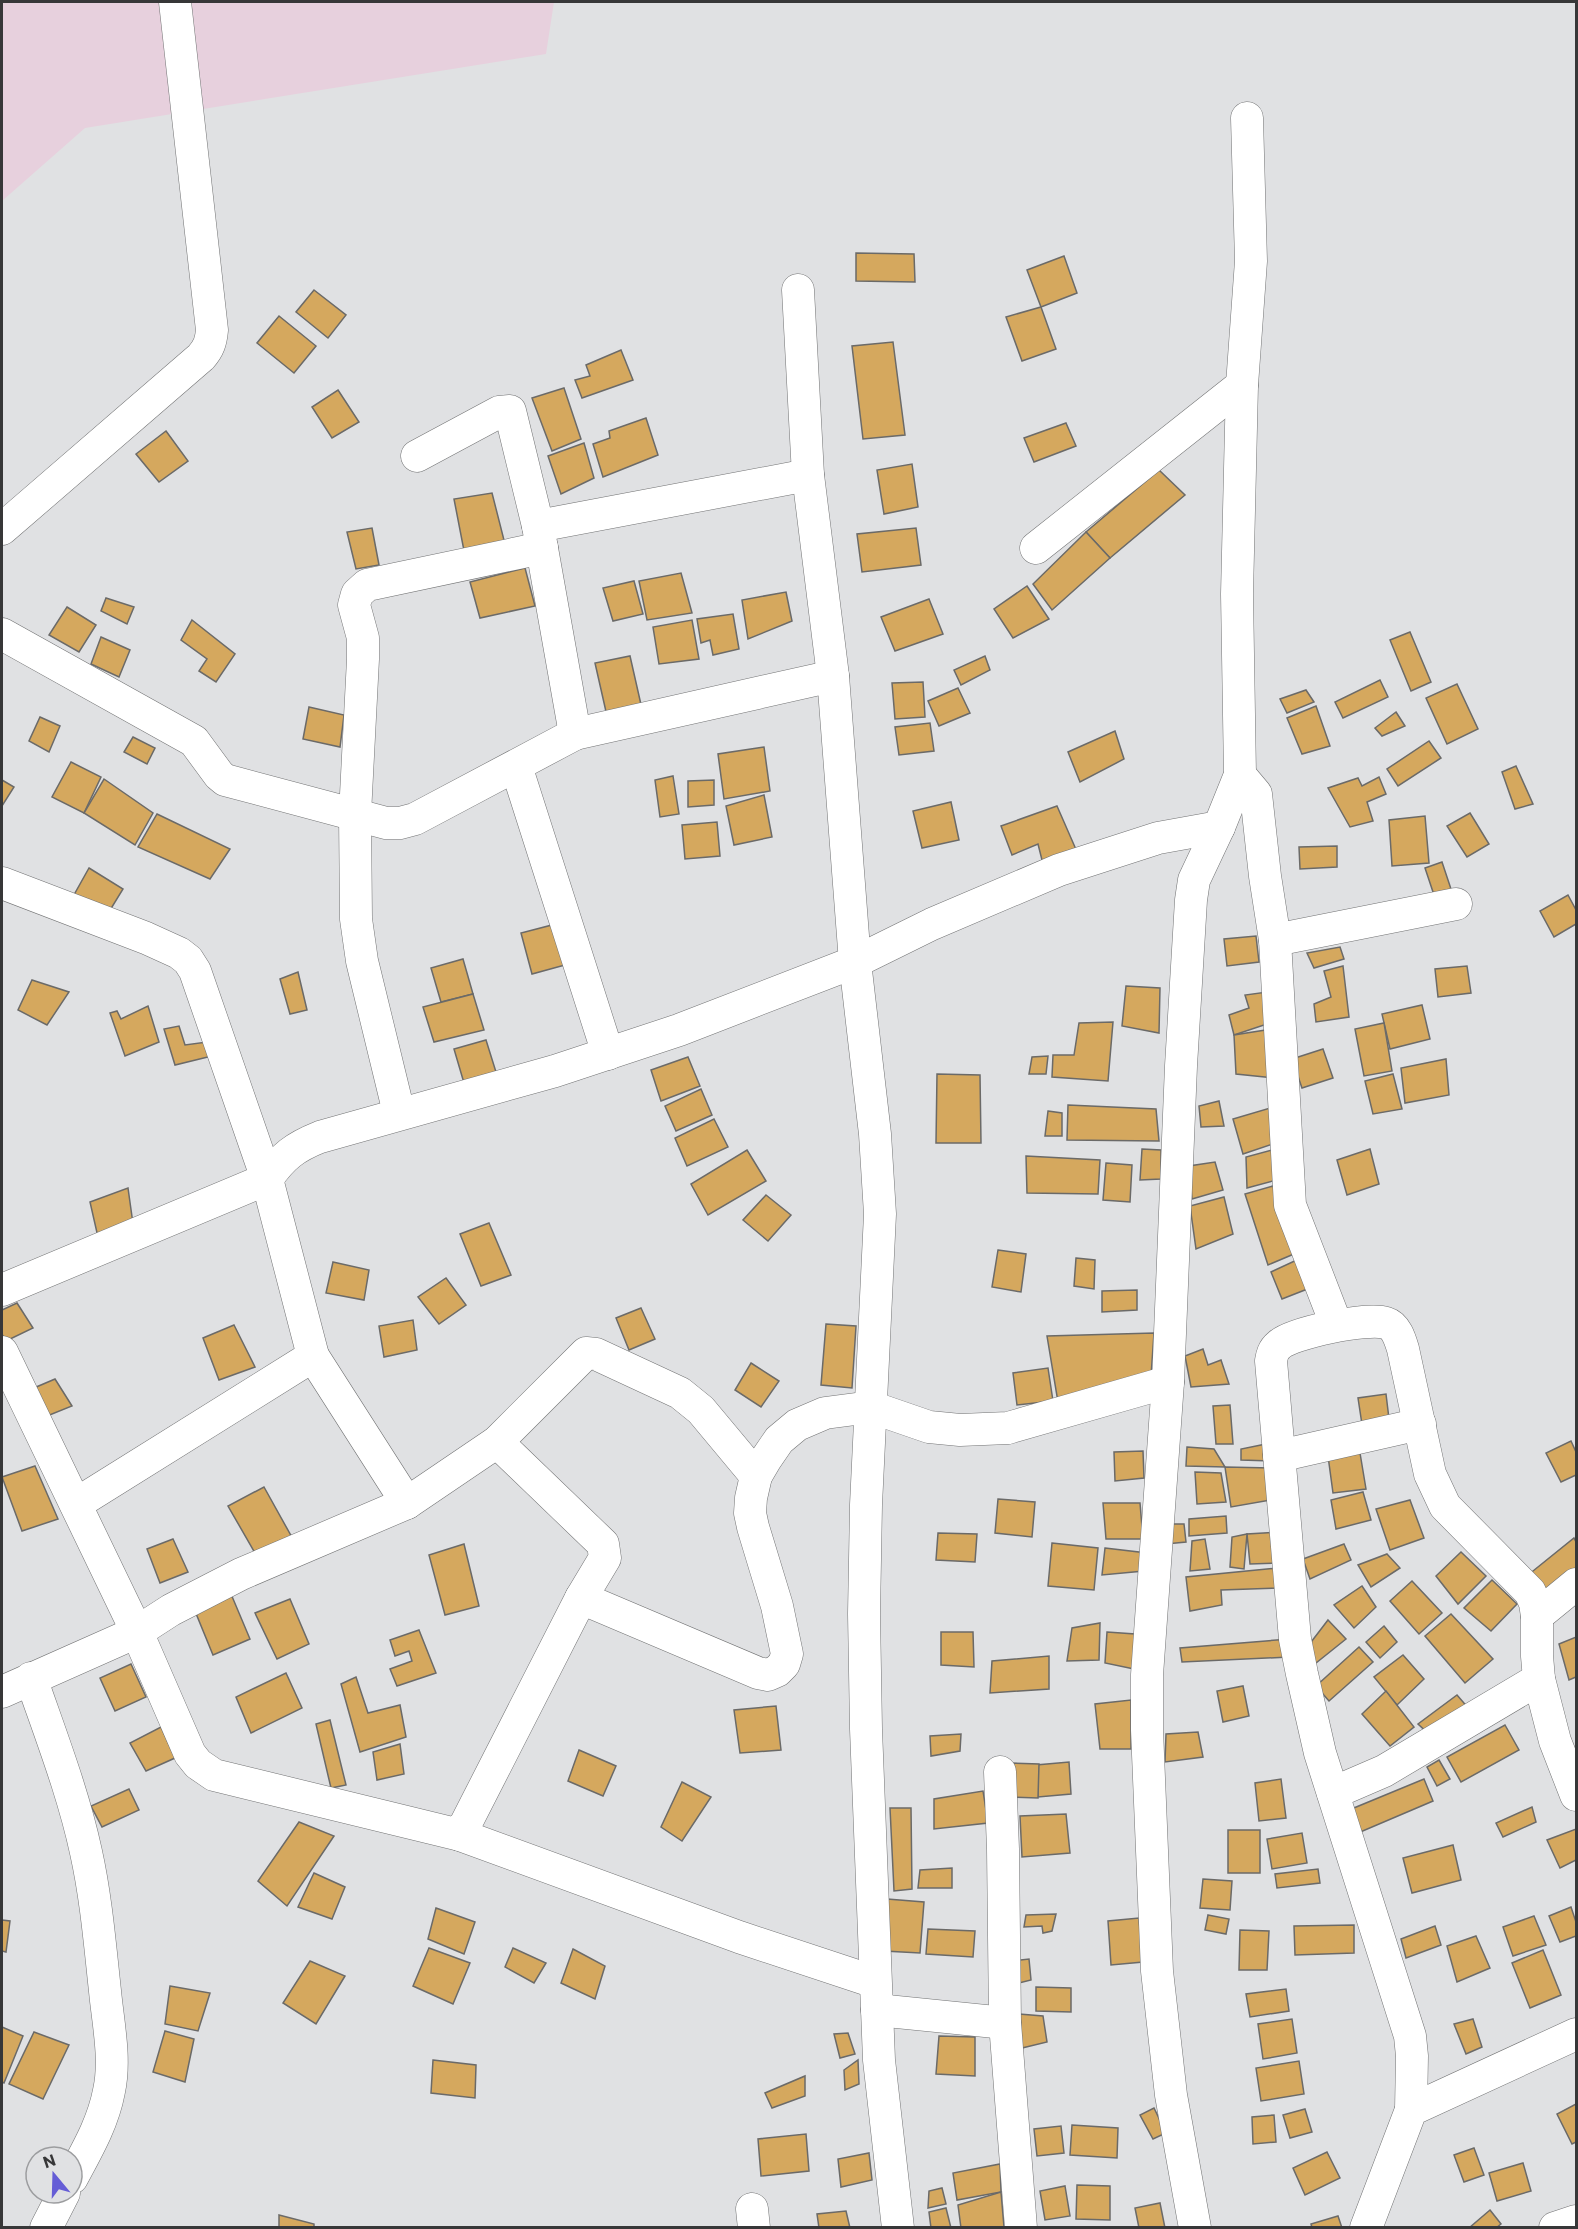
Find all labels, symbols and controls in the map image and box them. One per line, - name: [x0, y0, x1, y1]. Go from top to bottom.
- north arrow: [24, 2145, 84, 2205]
- text: N: [40, 2149, 58, 2171]

